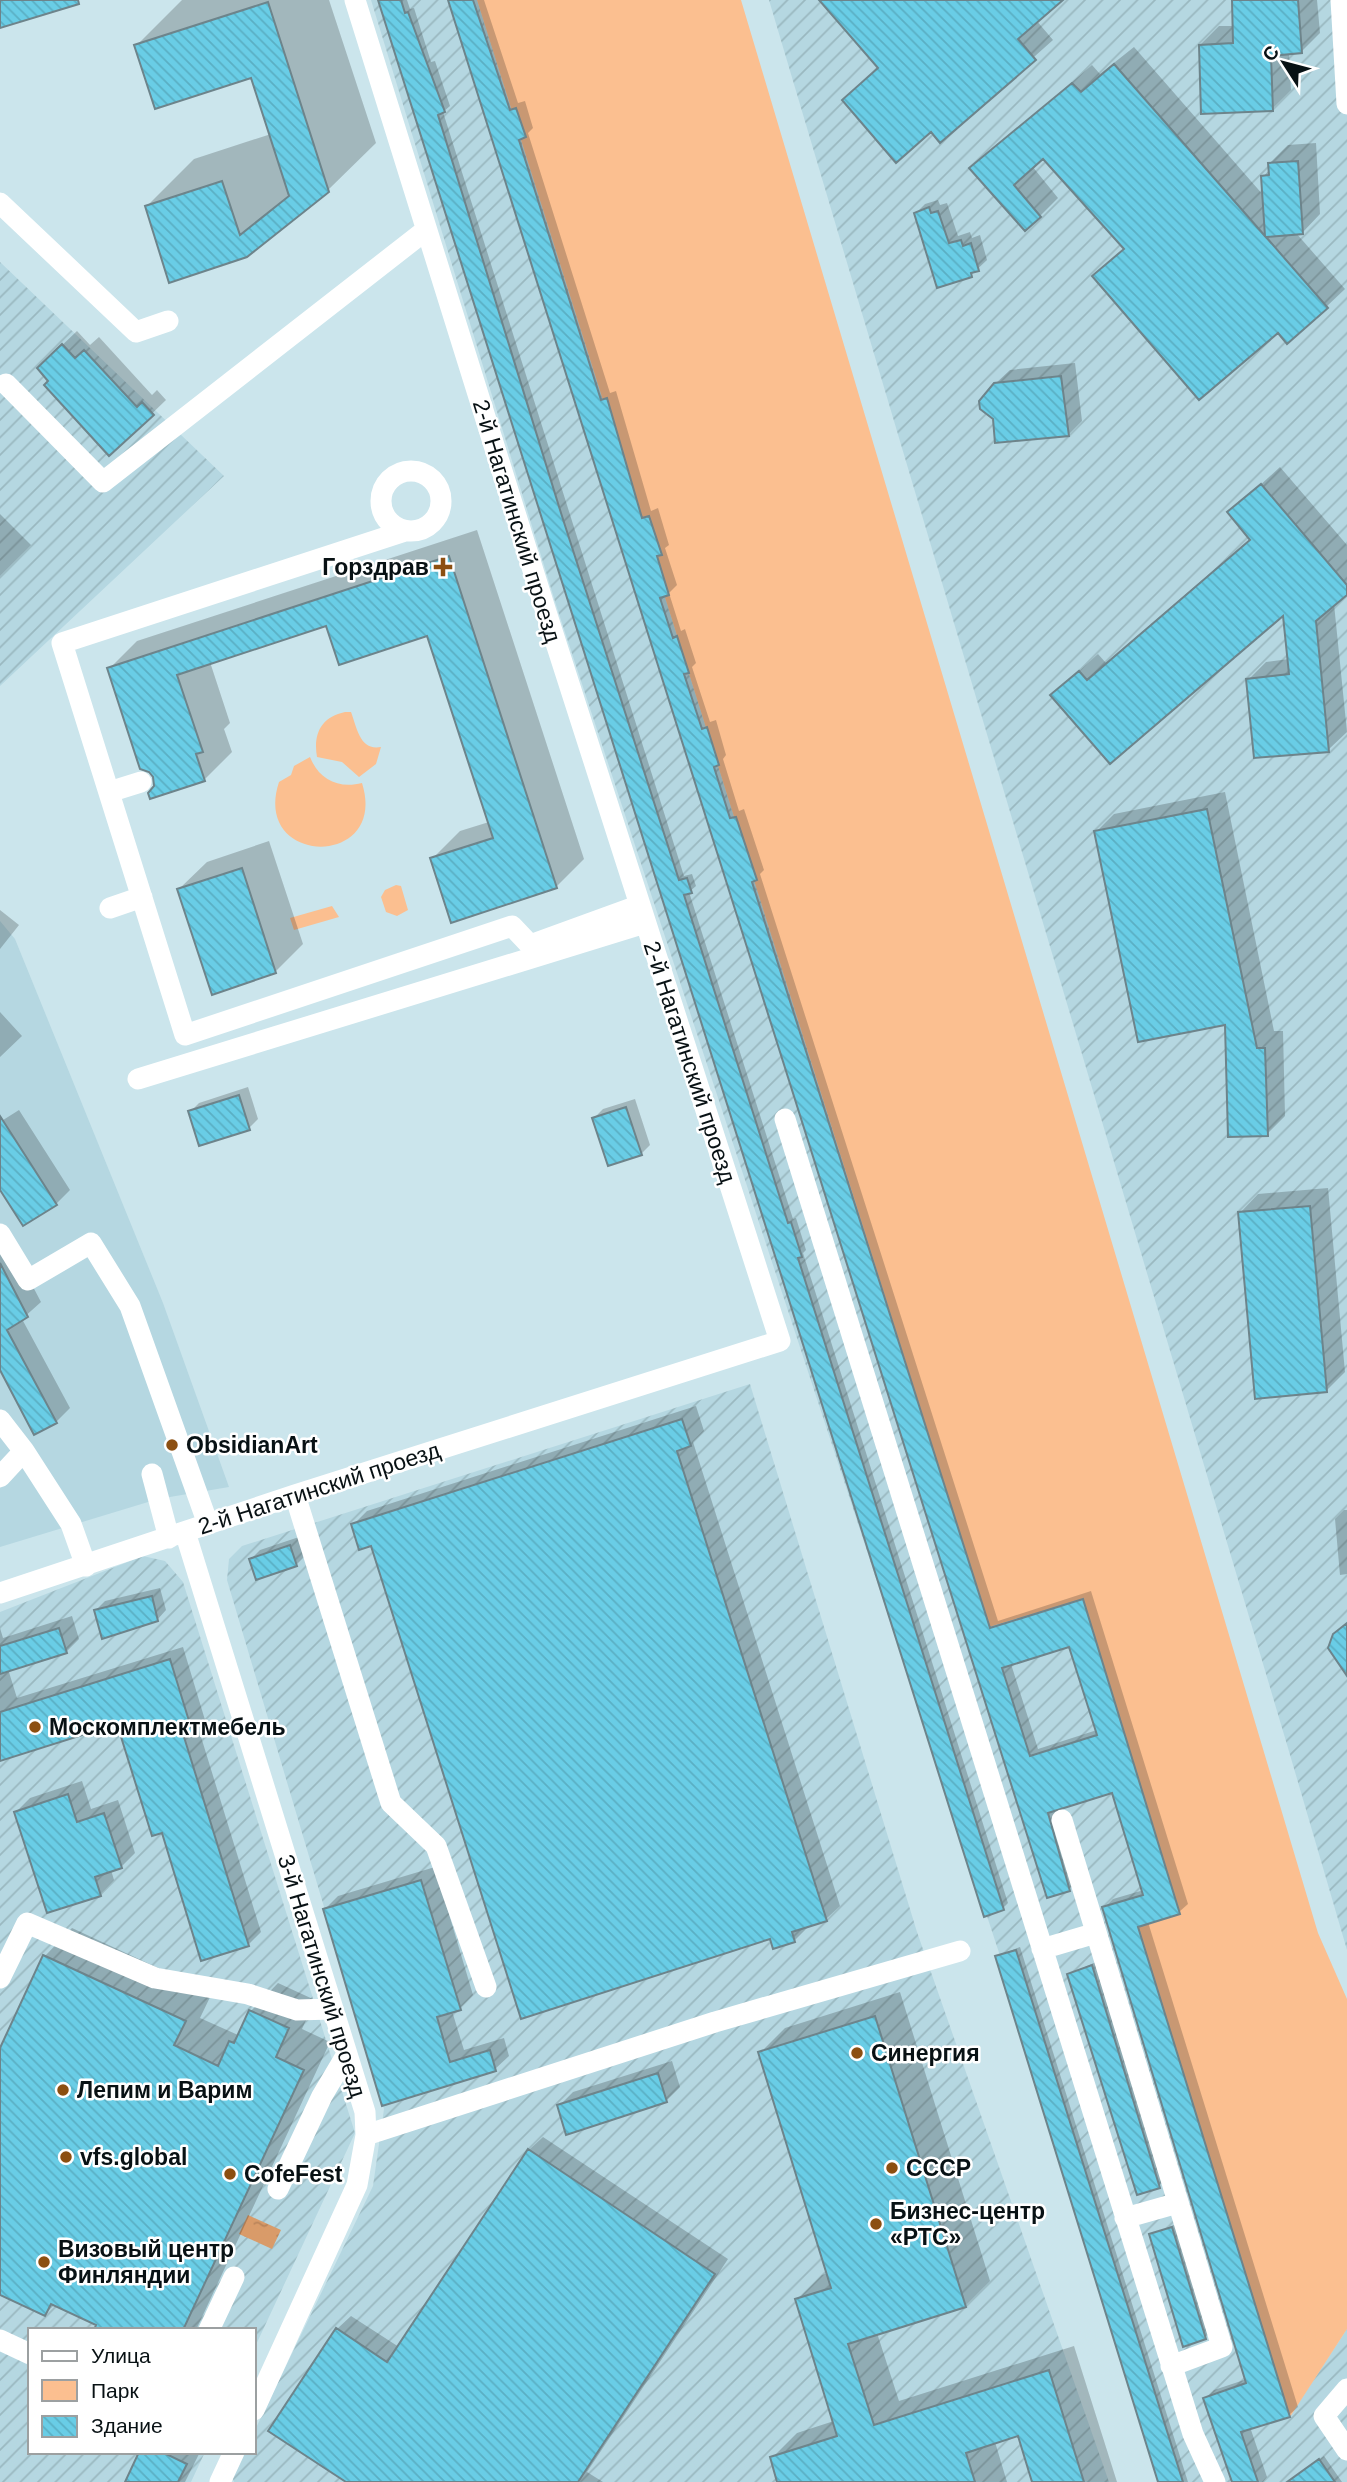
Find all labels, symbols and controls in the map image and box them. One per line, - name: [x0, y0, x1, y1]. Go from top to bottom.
- north arrow: [1249, 28, 1319, 98]
- text: С: [1258, 41, 1283, 65]
- street label: 2-й Нагатинский проезд: [468, 396, 567, 646]
- place label: Горздрав: [322, 554, 429, 580]
- marker: Горздрав: [435, 559, 451, 575]
- street label: 2-й Нагатинский проезд: [639, 938, 742, 1187]
- place label: ObsidianArt: [186, 1432, 318, 1458]
- street label: 2-й Нагатинский проезд: [195, 1436, 444, 1539]
- marker: ObsidianArt: [164, 1437, 180, 1453]
- place label: Москомплектмебель: [49, 1714, 286, 1740]
- marker: Москомплектмебель: [27, 1719, 43, 1735]
- street label: 3-й Нагатинский проезд: [273, 1851, 372, 2101]
- place label: Синергия: [871, 2040, 980, 2066]
- marker: Синергия: [849, 2045, 865, 2061]
- place label: Лепим и Варим: [77, 2077, 253, 2103]
- marker: Лепим и Варим: [55, 2082, 71, 2098]
- place label: vfs.global: [80, 2144, 187, 2170]
- marker: vfs.global: [58, 2149, 74, 2165]
- place label: СССР: [906, 2155, 971, 2181]
- marker: СССР: [884, 2160, 900, 2176]
- place label: CofeFest: [244, 2161, 343, 2187]
- marker: CofeFest: [222, 2166, 238, 2182]
- place label: Бизнес-центр «РТС»: [890, 2198, 1045, 2250]
- marker: Бизнес-центр «РТС»: [868, 2216, 884, 2232]
- place label: Визовый центр Финляндии: [58, 2236, 234, 2288]
- marker: Визовый центр Финляндии: [36, 2254, 52, 2270]
- legend: [28, 2328, 256, 2454]
- text: Улица: [91, 2344, 151, 2367]
- text: Парк: [91, 2379, 139, 2402]
- text: Здание: [91, 2414, 163, 2437]

